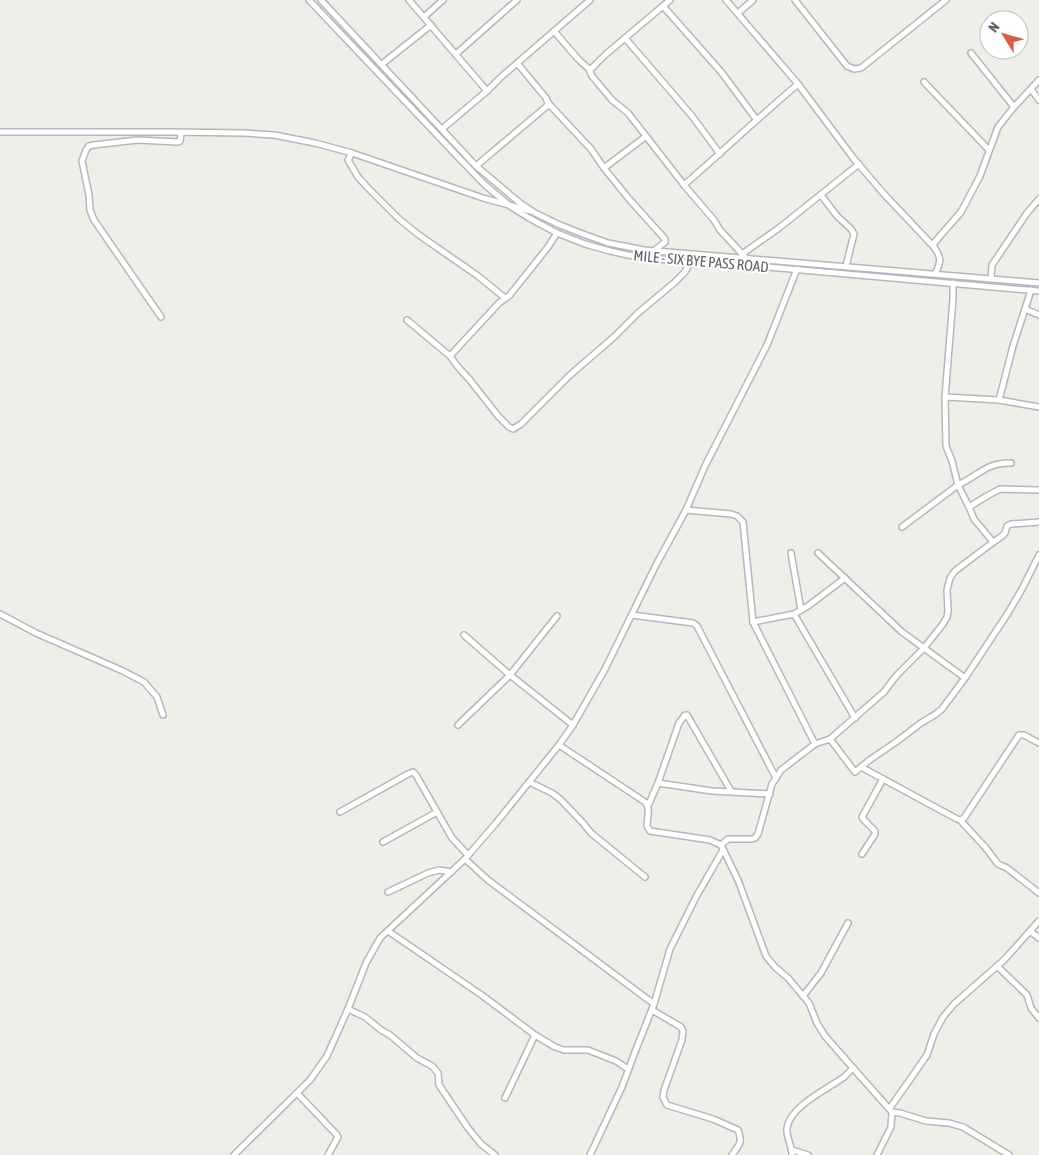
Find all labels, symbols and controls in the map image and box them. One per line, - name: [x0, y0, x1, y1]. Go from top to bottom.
- north arrow: [979, 10, 1029, 60]
- text: N: [985, 19, 1002, 35]
- street label: MILE - SIX BYE PASS ROAD: [633, 247, 769, 275]

